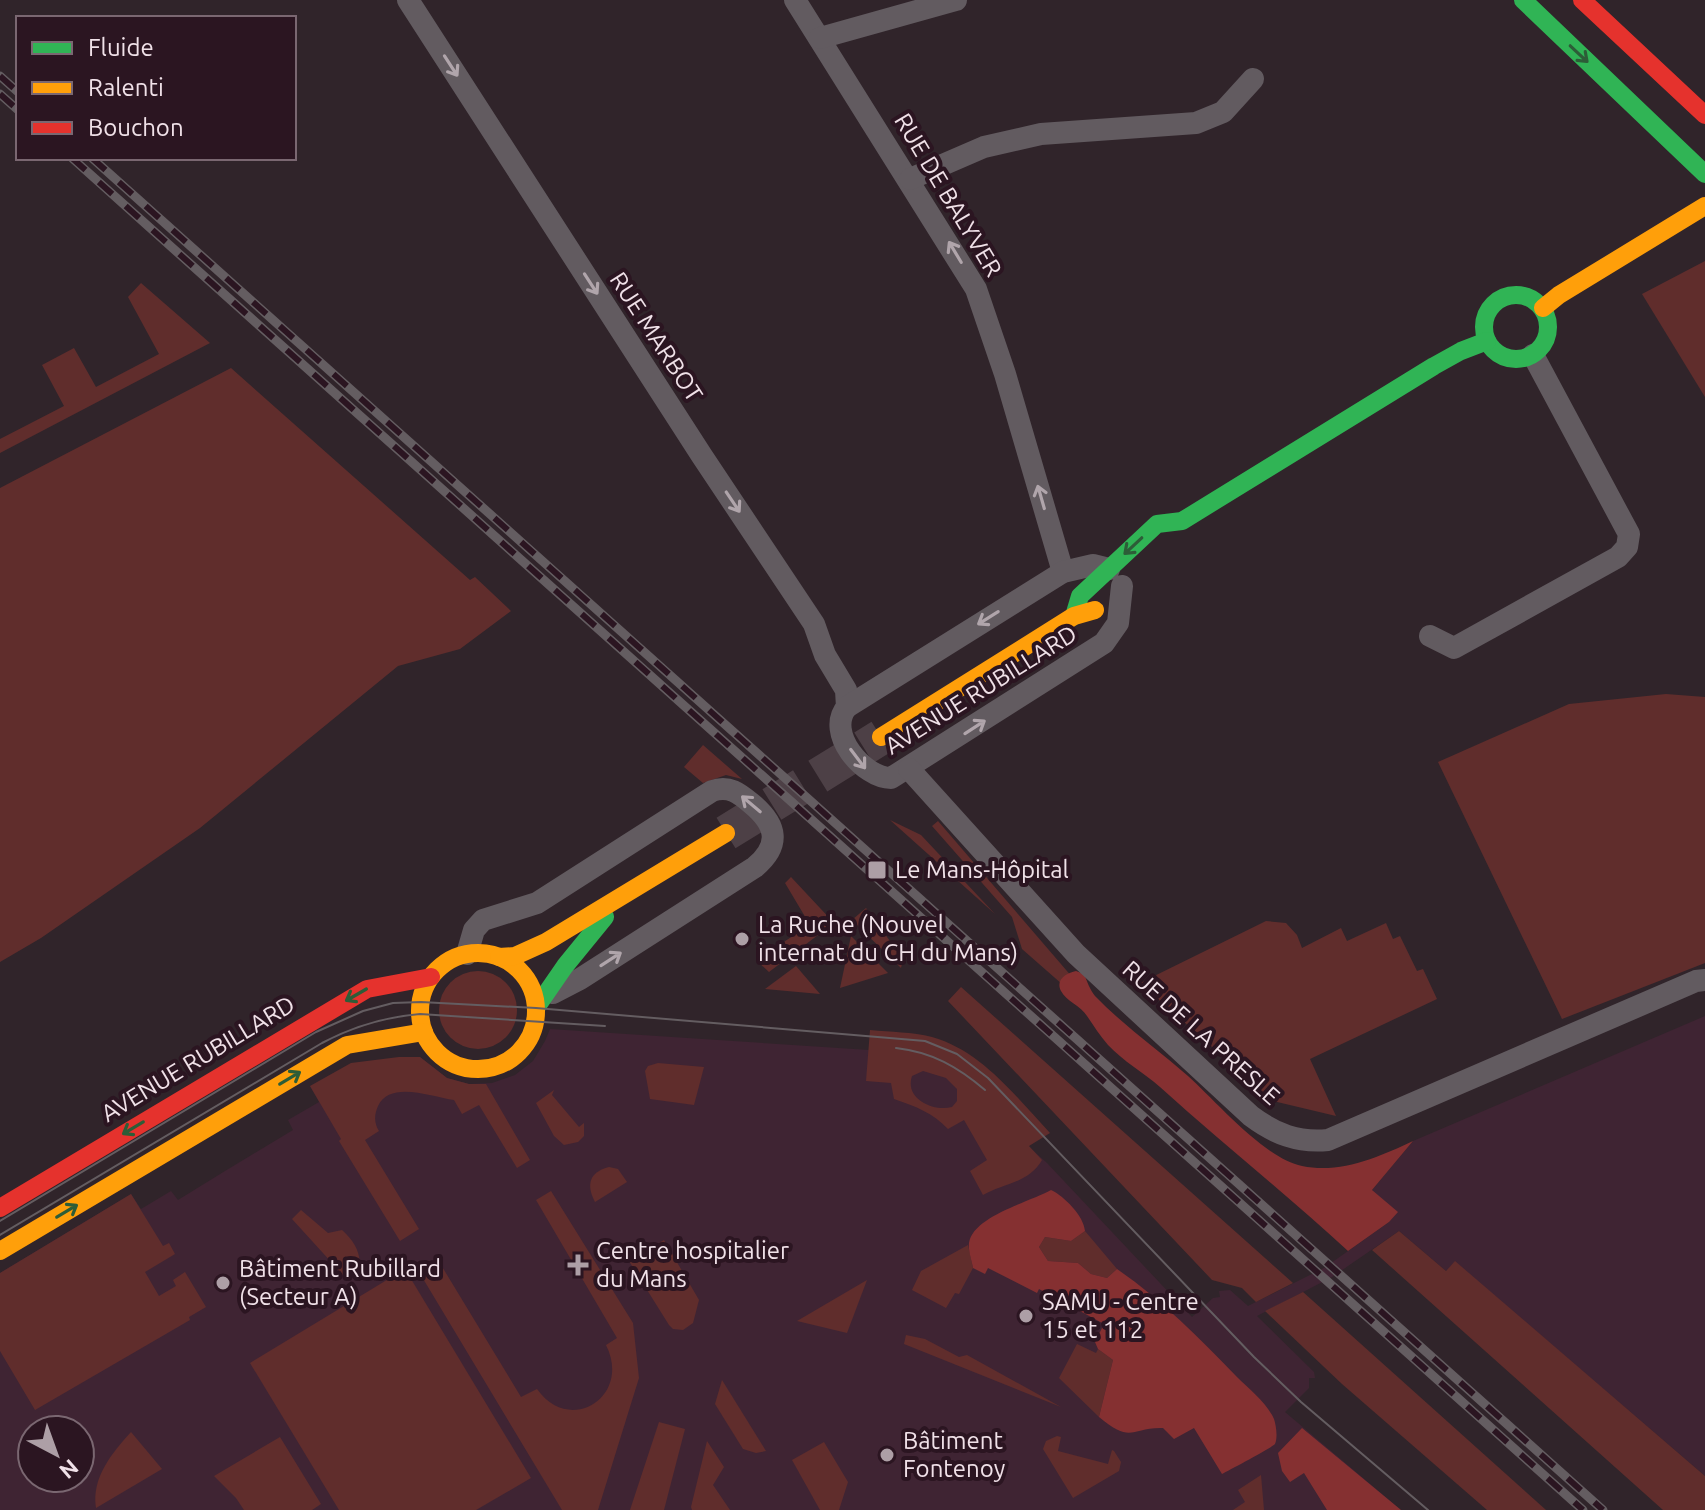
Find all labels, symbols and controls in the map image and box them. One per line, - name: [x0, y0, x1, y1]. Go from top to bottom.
- legend: [16, 16, 296, 160]
- text: Fluide: [88, 34, 154, 61]
- one-way arrow: [1569, 44, 1589, 62]
- one-way arrow: [442, 54, 459, 76]
- text: Ralenti: [88, 74, 164, 101]
- street label: RUE DE BALYVER: [889, 108, 1008, 281]
- text: Bouchon: [88, 114, 184, 141]
- one-way arrow: [947, 241, 963, 264]
- street label: RUE MARBOT: [605, 267, 708, 406]
- one-way arrow: [584, 272, 600, 295]
- one-way arrow: [1033, 484, 1048, 510]
- one-way arrow: [725, 491, 741, 513]
- one-way arrow: [1123, 537, 1143, 556]
- one-way arrow: [977, 610, 999, 626]
- street label: AVENUE RUBILLARD: [880, 620, 1082, 760]
- one-way arrow: [963, 718, 985, 735]
- one-way arrow: [849, 748, 866, 769]
- one-way arrow: [741, 795, 761, 813]
- place label: Le Mans-Hôpital: [895, 856, 1069, 883]
- marker: Le Mans-Hôpital: [866, 859, 888, 881]
- place label: La Ruche (Nouvel internat du CH du Mans): [758, 911, 1018, 966]
- marker: La Ruche (Nouvel internat du CH du Mans): [733, 930, 751, 948]
- one-way arrow: [599, 951, 621, 967]
- street label: RUE DE LA PRESLE: [1118, 955, 1285, 1110]
- one-way arrow: [345, 987, 368, 1003]
- street label: AVENUE RUBILLARD: [96, 990, 299, 1127]
- one-way arrow: [278, 1070, 301, 1086]
- one-way arrow: [122, 1120, 145, 1136]
- one-way arrow: [55, 1203, 78, 1219]
- place label: Centre hospitalier du Mans: [596, 1237, 789, 1292]
- marker: Centre hospitalier du Mans: [567, 1254, 589, 1276]
- place label: Bâtiment Rubillard (Secteur A): [239, 1255, 441, 1310]
- marker: Bâtiment Rubillard (Secteur A): [214, 1274, 232, 1292]
- place label: SAMU - Centre 15 et 112: [1042, 1288, 1199, 1343]
- marker: SAMU - Centre 15 et 112: [1017, 1307, 1035, 1325]
- north arrow: [16, 1414, 96, 1494]
- place label: Bâtiment Fontenoy: [903, 1427, 1006, 1482]
- marker: Bâtiment Fontenoy: [878, 1446, 896, 1464]
- text: N: [55, 1455, 84, 1484]

